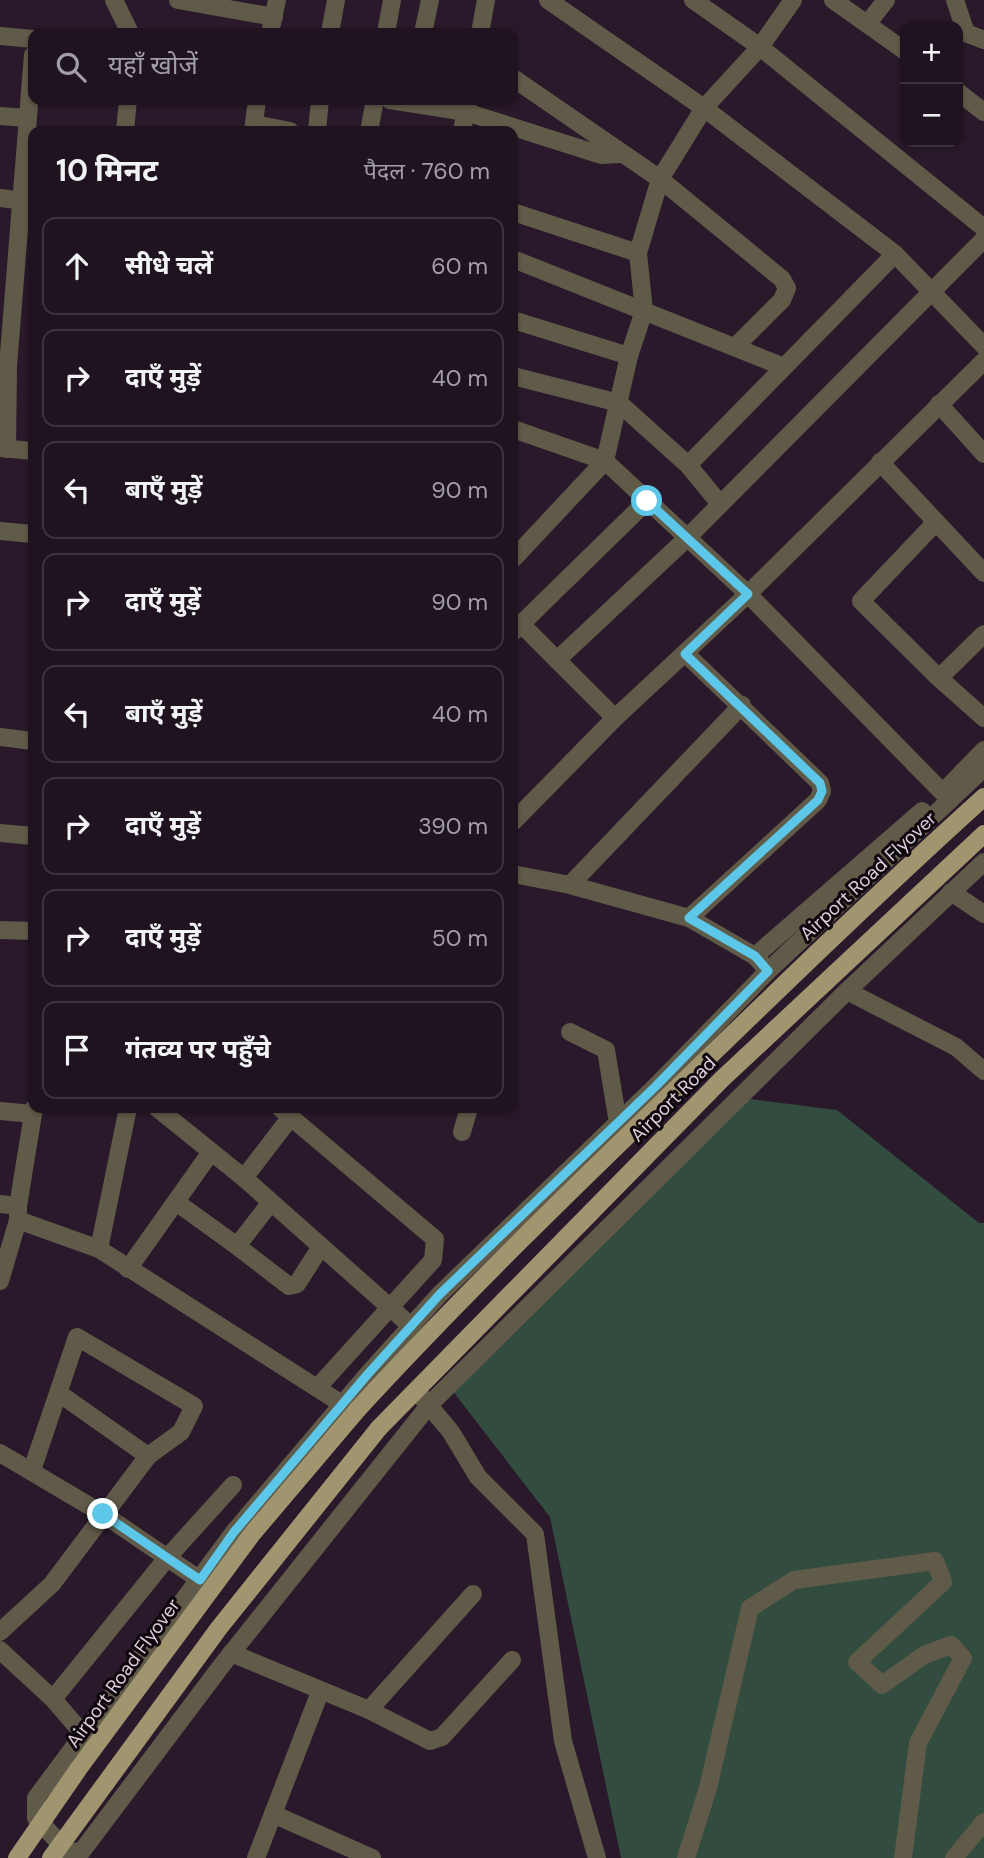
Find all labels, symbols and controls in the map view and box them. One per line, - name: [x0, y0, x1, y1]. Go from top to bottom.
- map controls: [900, 21, 963, 147]
- button: +: [900, 21, 963, 84]
- search box: [28, 28, 518, 105]
- icon: search: [52, 48, 90, 86]
- text: यहाँ खोजें: [108, 48, 198, 82]
- button: −: [900, 84, 963, 147]
- text: 10 मिनट: [56, 151, 158, 190]
- text: पैदल · 760 m: [364, 156, 490, 186]
- icon: ahead: [58, 247, 96, 285]
- text: सीधे चलें: [125, 248, 213, 282]
- text: 60 m: [431, 251, 488, 281]
- icon: right: [58, 359, 96, 397]
- text: दाएँ मुड़ें: [125, 360, 201, 394]
- text: 40 m: [432, 363, 488, 393]
- icon: left: [58, 471, 96, 509]
- text: बाएँ मुड़ें: [125, 472, 202, 506]
- text: 90 m: [431, 475, 488, 505]
- route start: [631, 485, 662, 516]
- icon: right: [58, 583, 96, 621]
- text: दाएँ मुड़ें: [125, 584, 201, 618]
- text: 90 m: [431, 587, 488, 617]
- icon: left: [58, 695, 96, 733]
- text: बाएँ मुड़ें: [125, 696, 202, 730]
- text: 40 m: [432, 699, 488, 729]
- street label: Airport Road Flyover: [794, 806, 942, 946]
- icon: right: [58, 807, 96, 845]
- text: दाएँ मुड़ें: [125, 808, 201, 842]
- text: 390 m: [418, 811, 488, 841]
- icon: right: [58, 919, 96, 957]
- text: दाएँ मुड़ें: [125, 920, 201, 954]
- text: 50 m: [432, 923, 488, 953]
- icon: arrive: [58, 1031, 96, 1069]
- text: गंतव्य पर पहुँचे: [125, 1032, 271, 1066]
- street label: Airport Road: [625, 1051, 721, 1147]
- route end: [87, 1498, 118, 1529]
- street label: Airport Road Flyover: [60, 1593, 186, 1753]

